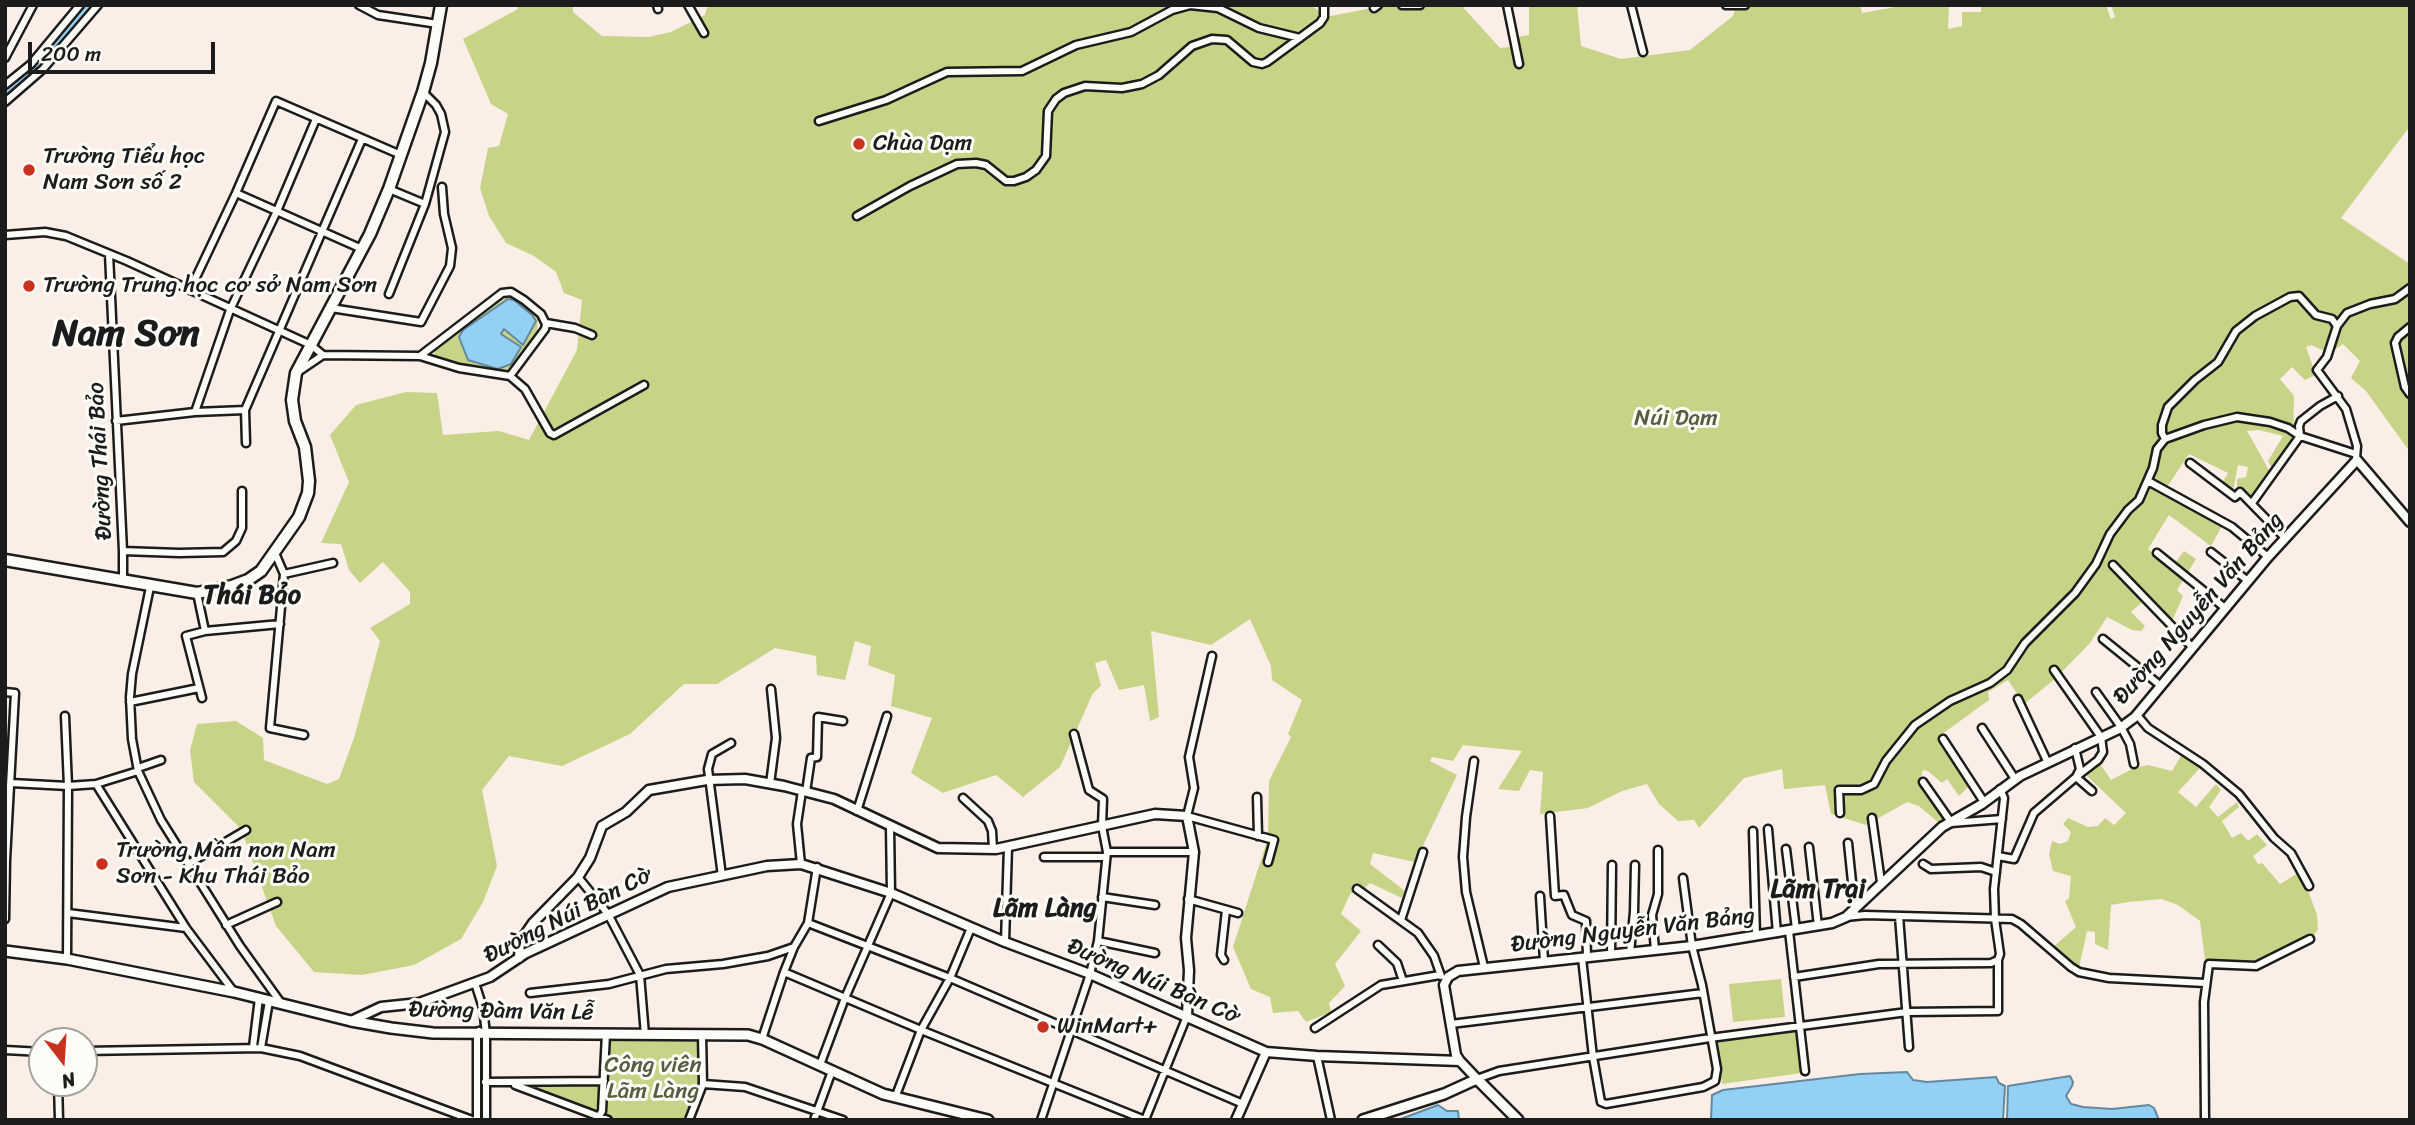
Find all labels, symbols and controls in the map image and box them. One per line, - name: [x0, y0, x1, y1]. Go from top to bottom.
- scale bar: [32, 28, 219, 72]
- text: 200 m: [41, 35, 101, 73]
- place label: Chùa Dạm: [873, 130, 972, 158]
- marker: Chùa Dạm: [851, 136, 867, 152]
- place label: Trường Tiểu học Nam Sơn số 2: [43, 143, 205, 197]
- marker: Trường Tiểu học Nam Sơn số 2: [21, 162, 37, 178]
- place label: Trường Trung học cơ sở Nam Sơn: [43, 272, 377, 300]
- marker: Trường Trung học cơ sở Nam Sơn: [21, 278, 37, 294]
- district label: Nam Sơn: [52, 314, 200, 358]
- street label: Đường Thái Bảo: [83, 381, 119, 541]
- park label: Núi Dạm: [1634, 405, 1718, 433]
- street label: Đường Nguyễn Văn Bảng: [2108, 507, 2290, 711]
- district label: Thái Bảo: [203, 580, 301, 612]
- place label: Trường Mầm non Nam Sơn - Khu Thái Bảo: [116, 837, 336, 891]
- marker: Trường Mầm non Nam Sơn - Khu Thái Bảo: [94, 856, 110, 872]
- street label: Đường Núi Bàn Cờ: [480, 862, 656, 970]
- district label: Lãm Trại: [1771, 874, 1865, 906]
- district label: Lãm Làng: [993, 893, 1097, 925]
- street label: Đường Nguyễn Văn Bảng: [1509, 902, 1757, 960]
- street label: Đường Núi Bàn Cờ: [1063, 933, 1243, 1031]
- street label: Đường Đàm Văn Lễ: [408, 997, 594, 1027]
- place label: WinMart+: [1057, 1013, 1157, 1041]
- marker: WinMart+: [1035, 1019, 1051, 1035]
- north arrow: [28, 1027, 98, 1097]
- park label: Công viên Lãm Làng: [604, 1052, 702, 1106]
- text: N: [58, 1063, 80, 1098]

